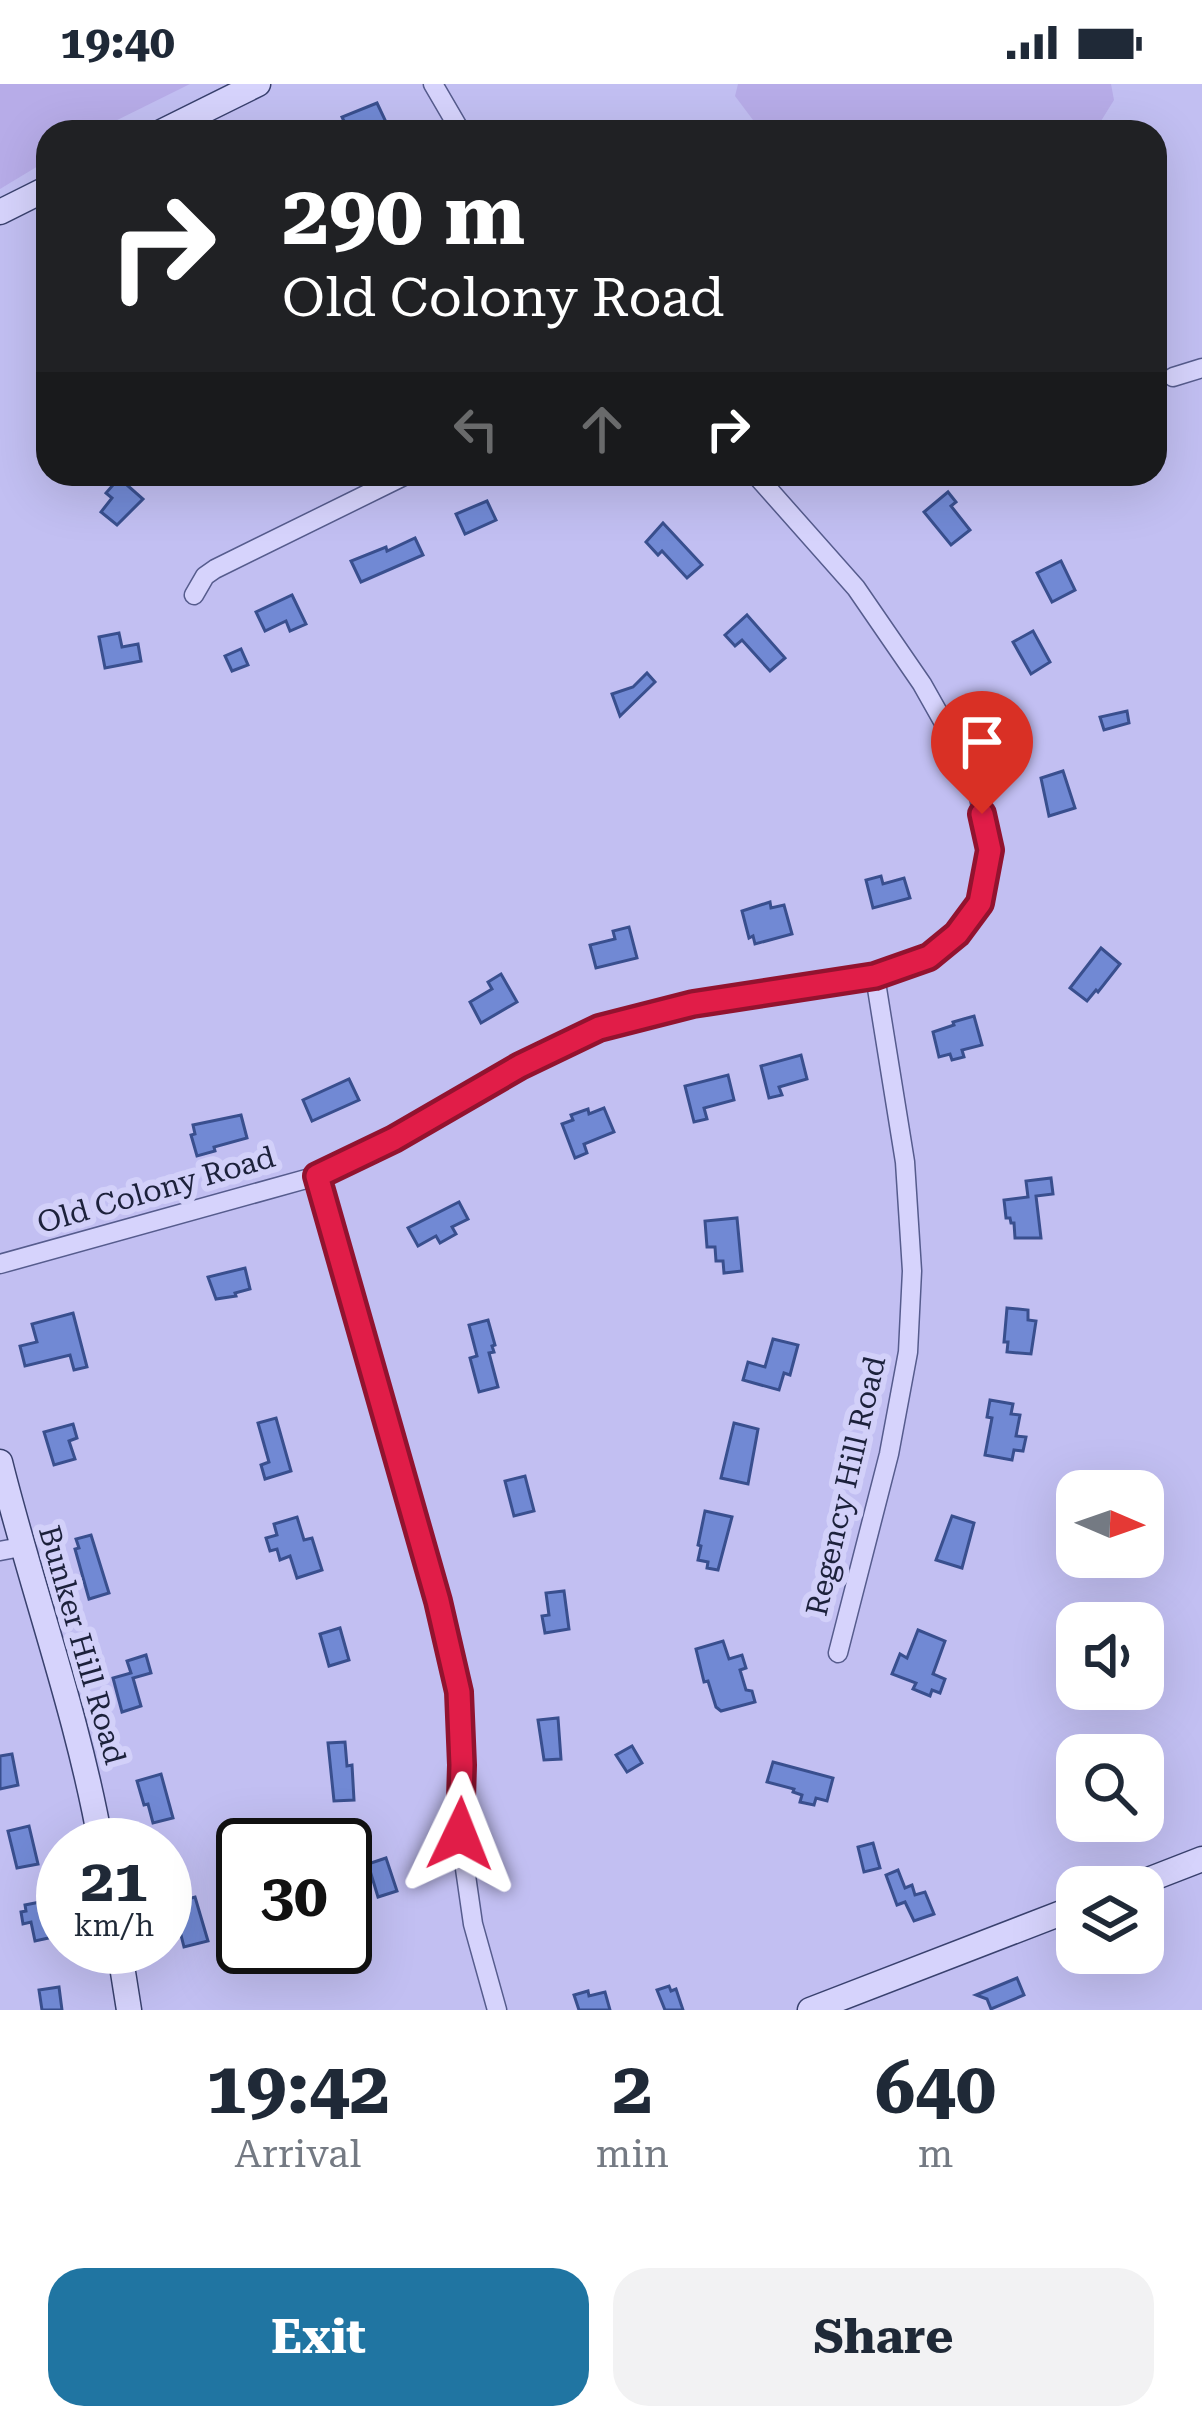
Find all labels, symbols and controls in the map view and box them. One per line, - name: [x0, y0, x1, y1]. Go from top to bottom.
- text: 19:40: [60, 16, 175, 69]
- text: 290 m: [282, 166, 525, 264]
- icon: right: [84, 168, 240, 324]
- text: Old Colony Road: [282, 266, 724, 329]
- icon: left: [443, 396, 509, 462]
- icon: ahead: [569, 396, 635, 462]
- icon: right: [695, 396, 761, 462]
- pin: [931, 691, 1033, 814]
- icon: arrive: [949, 709, 1015, 775]
- street label: Old Colony Road: [33, 1139, 279, 1240]
- street label: Regency Hill Road: [799, 1353, 892, 1619]
- north arrow: [1056, 1470, 1164, 1578]
- map controls: [1056, 1470, 1164, 1974]
- street label: Bunker Hill Road: [32, 1522, 133, 1768]
- button: sound: [1056, 1602, 1164, 1710]
- button: search: [1056, 1734, 1164, 1842]
- position arrow: [397, 1771, 523, 1897]
- speed limit sign: 30: [216, 1818, 372, 1974]
- text: 21: [80, 1845, 148, 1916]
- button: layers: [1056, 1866, 1164, 1974]
- text: km/h: [74, 1908, 154, 1943]
- text: 19:42: [206, 2046, 390, 2131]
- text: 2: [612, 2046, 653, 2131]
- text: 640: [875, 2046, 996, 2131]
- text: Arrival: [235, 2131, 361, 2177]
- text: min: [596, 2131, 669, 2177]
- text: m: [918, 2131, 953, 2177]
- button: Exit: [48, 2268, 589, 2406]
- button: Share: [613, 2268, 1154, 2406]

